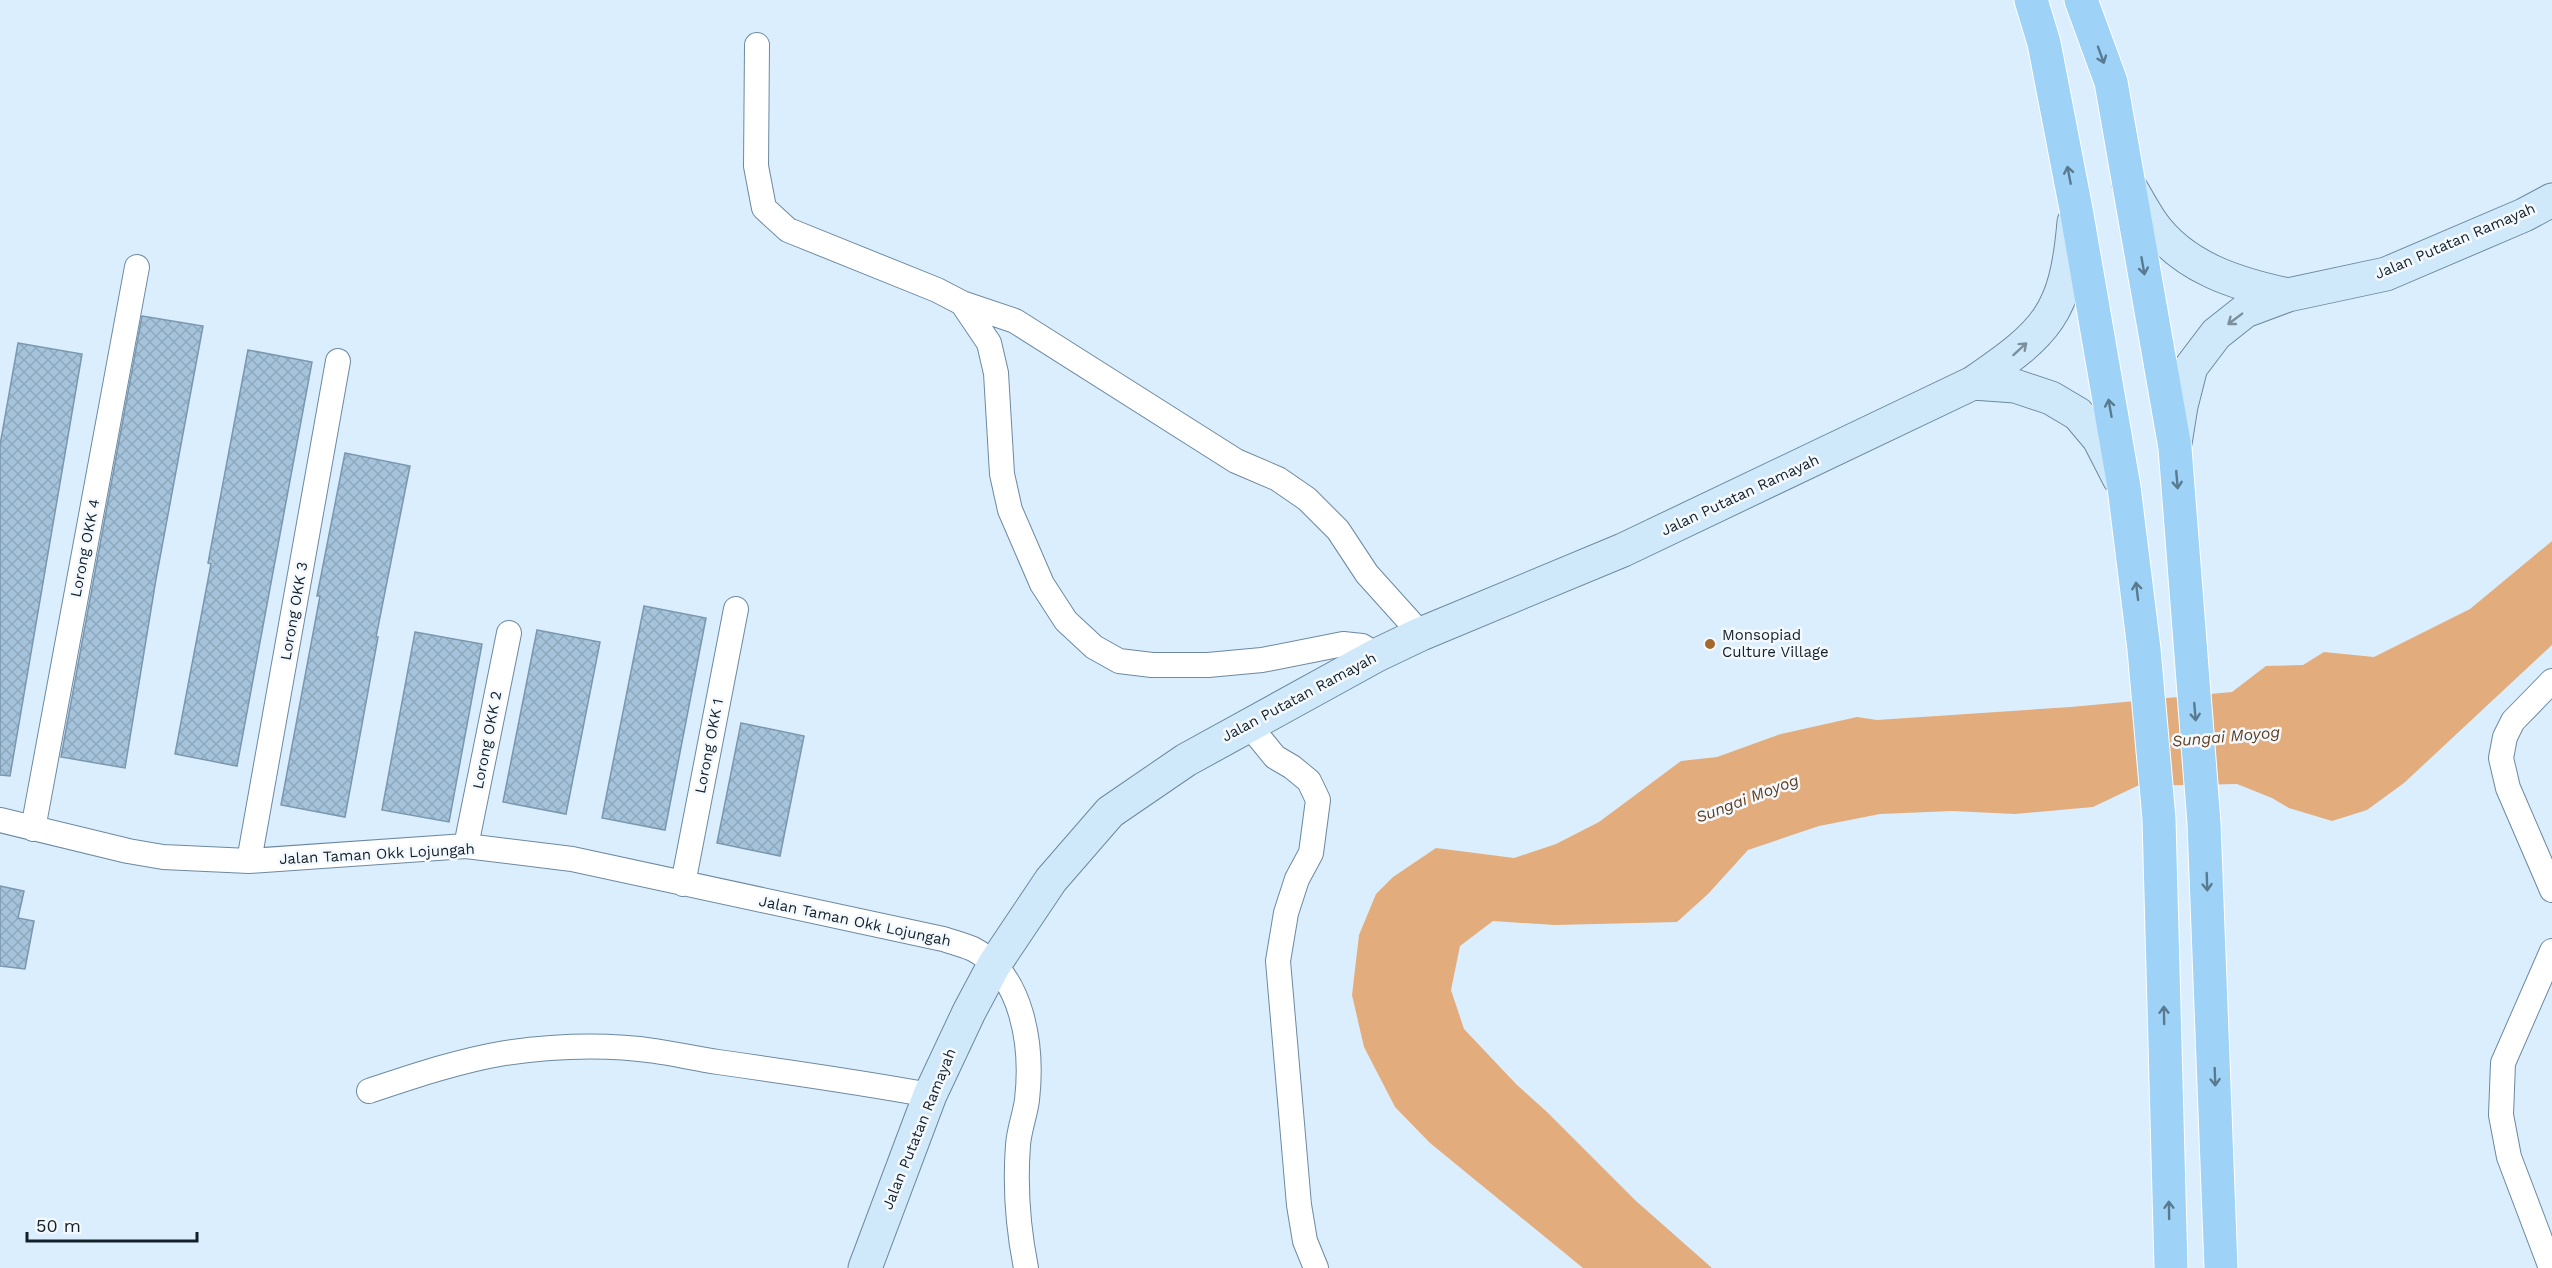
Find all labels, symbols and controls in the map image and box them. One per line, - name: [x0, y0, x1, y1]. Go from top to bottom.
- one-way arrow: [2097, 45, 2108, 64]
- one-way arrow: [2063, 166, 2074, 185]
- street label: Jalan Putatan Ramayah: [2372, 199, 2538, 283]
- one-way arrow: [2138, 256, 2149, 276]
- one-way arrow: [2227, 313, 2243, 326]
- one-way arrow: [2012, 342, 2027, 356]
- one-way arrow: [2104, 399, 2115, 419]
- street label: Jalan Putatan Ramayah: [1658, 450, 1822, 540]
- one-way arrow: [2172, 469, 2183, 489]
- street label: Lorong OKK 4: [67, 497, 103, 599]
- street label: Lorong OKK 3: [276, 560, 312, 662]
- one-way arrow: [2131, 582, 2142, 602]
- place label: Monsopiad Culture Village: [1722, 626, 1829, 661]
- marker: Monsopiad Culture Village: [1703, 637, 1717, 651]
- street label: Jalan Putatan Ramayah: [1219, 649, 1379, 745]
- street label: Lorong OKK 2: [469, 689, 505, 791]
- street label: Lorong OKK 1: [691, 697, 727, 795]
- one-way arrow: [2190, 701, 2201, 721]
- water label: Sungai Moyog: [2171, 722, 2281, 751]
- water label: Sungai Moyog: [1693, 770, 1801, 827]
- street label: Jalan Taman Okk Lojungah: [279, 840, 475, 868]
- one-way arrow: [2201, 871, 2212, 891]
- street label: Jalan Taman Okk Lojungah: [757, 892, 953, 950]
- one-way arrow: [2159, 1005, 2170, 1025]
- street label: Jalan Putatan Ramayah: [878, 1046, 960, 1212]
- one-way arrow: [2209, 1066, 2220, 1086]
- one-way arrow: [2164, 1200, 2175, 1220]
- scale bar: [27, 1205, 196, 1243]
- text: 50 m: [36, 1215, 81, 1236]

